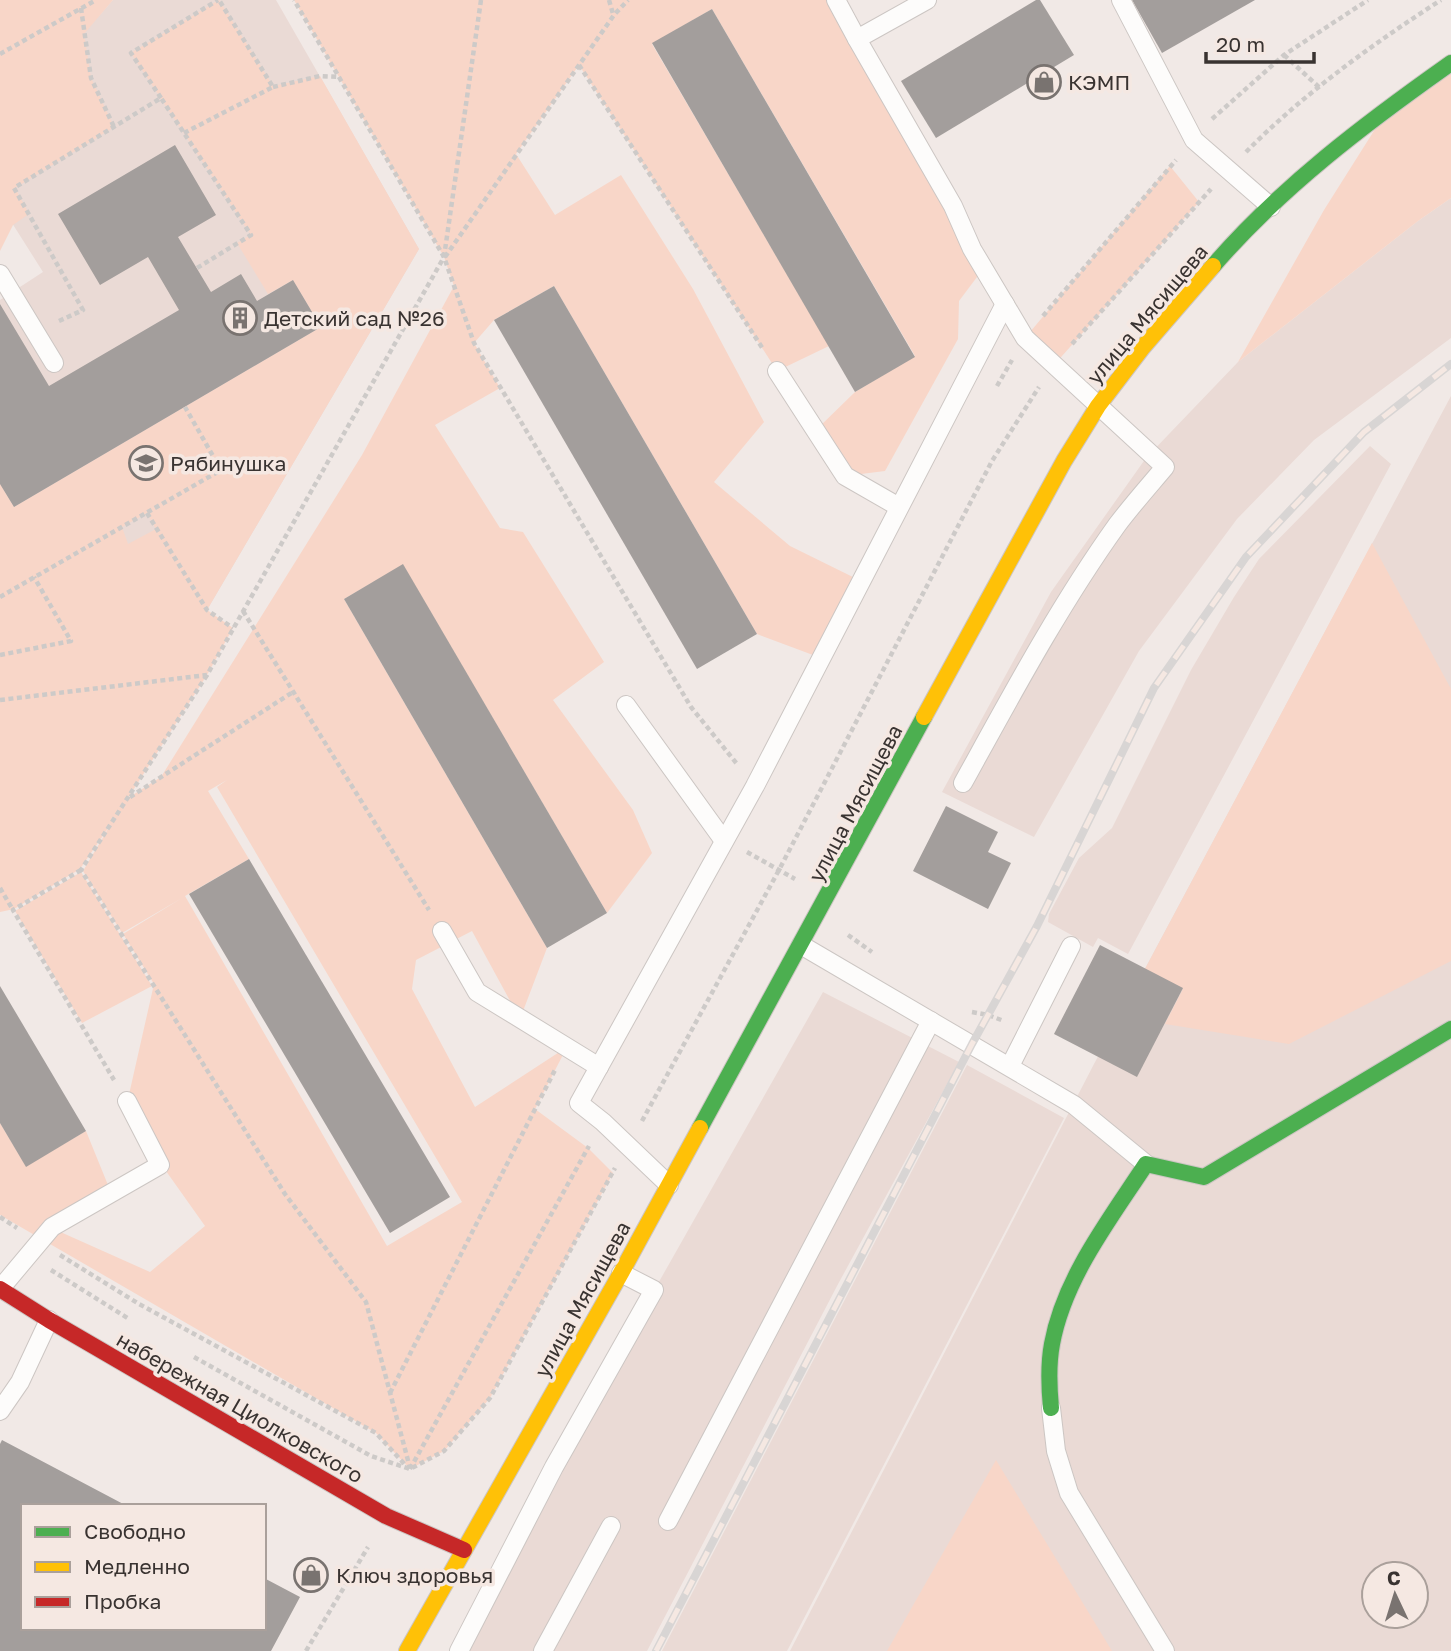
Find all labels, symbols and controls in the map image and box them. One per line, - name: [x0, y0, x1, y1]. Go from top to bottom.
- scale bar: [1206, 21, 1314, 65]
- text: 20 m: [1216, 31, 1265, 57]
- shop icon: КЭМП: [1025, 63, 1063, 101]
- place label: КЭМП: [1068, 69, 1130, 95]
- street label: улица Мясищева: [1081, 239, 1213, 389]
- building icon: Детский сад №26: [221, 299, 259, 337]
- place label: Детский сад №26: [264, 305, 445, 331]
- school or university icon: Рябинушка: [127, 444, 165, 482]
- place label: Рябинушка: [170, 450, 286, 476]
- street label: улица Мясищева: [803, 720, 907, 886]
- street label: улица Мясищева: [528, 1216, 636, 1382]
- street label: набережная Циолковского: [112, 1326, 368, 1488]
- legend: [21, 1504, 266, 1630]
- text: Свободно: [84, 1518, 186, 1544]
- text: Медленно: [84, 1553, 190, 1579]
- shop icon: Ключ здоровья: [292, 1556, 330, 1594]
- north arrow: [1360, 1560, 1430, 1630]
- place label: Ключ здоровья: [336, 1562, 493, 1588]
- text: С: [1386, 1566, 1401, 1589]
- text: Пробка: [84, 1588, 162, 1614]

